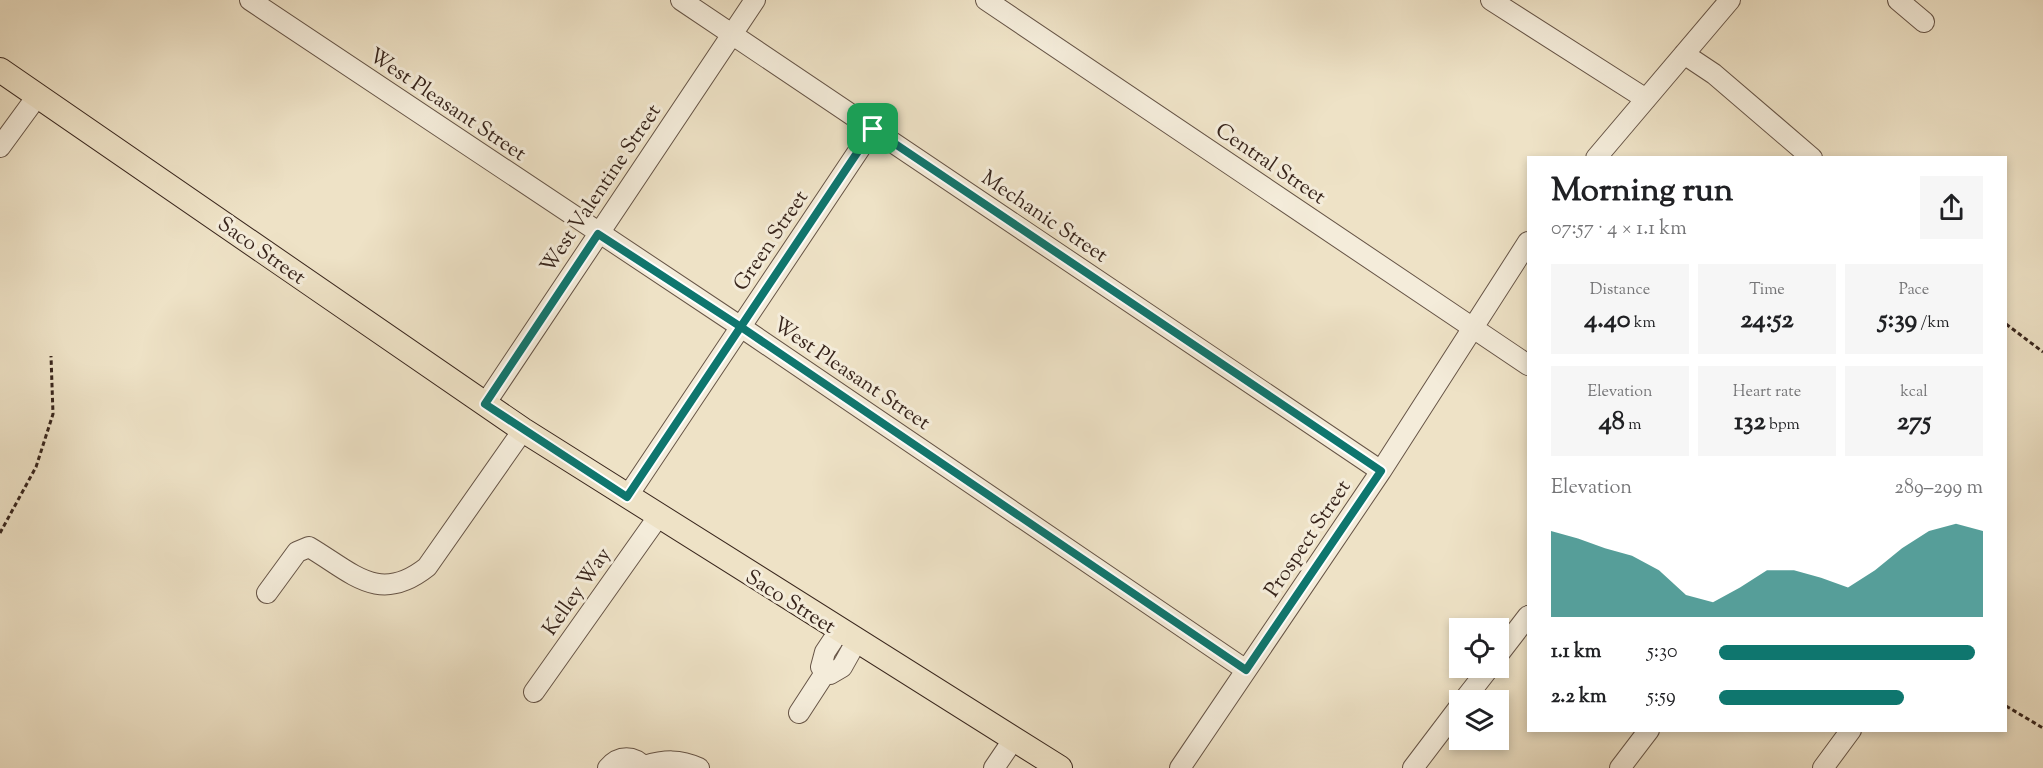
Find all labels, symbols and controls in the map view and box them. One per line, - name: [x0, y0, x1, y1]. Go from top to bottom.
- street label: West Pleasant Street: [362, 42, 532, 170]
- street label: West Valentine Street: [534, 99, 669, 280]
- pin: [847, 103, 898, 154]
- icon: arrive: [856, 112, 889, 145]
- street label: Central Street: [1209, 117, 1331, 213]
- street label: Mechanic Street: [975, 164, 1113, 271]
- text: Morning run: [1551, 168, 1733, 216]
- button: share: [1920, 176, 1983, 239]
- street label: Green Street: [727, 185, 816, 297]
- street label: Saco Street: [211, 210, 311, 293]
- text: 07:57 · 4 × 1.1 km: [1551, 215, 1687, 244]
- text: Distance: [1590, 279, 1650, 302]
- text: Time: [1749, 279, 1785, 302]
- text: Pace: [1899, 279, 1929, 302]
- text: 4.40: [1584, 302, 1630, 339]
- text: 24:52: [1740, 302, 1794, 339]
- text: 5:39: [1879, 302, 1917, 339]
- street label: West Pleasant Street: [766, 311, 936, 439]
- text: km: [1630, 312, 1656, 335]
- text: /km: [1917, 312, 1949, 335]
- text: Elevation: [1588, 381, 1652, 404]
- text: Heart rate: [1733, 381, 1801, 404]
- text: kcal: [1900, 381, 1928, 404]
- text: 48: [1599, 404, 1625, 441]
- text: 132: [1734, 404, 1766, 441]
- text: 275: [1897, 404, 1931, 441]
- text: m: [1625, 414, 1641, 437]
- text: bpm: [1766, 414, 1800, 437]
- street label: Prospect Street: [1258, 474, 1359, 604]
- text: Elevation: [1551, 474, 1632, 503]
- text: 289–299 m: [1895, 474, 1983, 503]
- street label: Kelley Way: [536, 541, 619, 642]
- street label: Saco Street: [739, 563, 841, 642]
- map controls: [1449, 618, 1509, 750]
- button: locate: [1449, 618, 1509, 678]
- text: 1.1 km: [1551, 638, 1601, 667]
- text: 5:30: [1647, 638, 1678, 667]
- text: 2.2 km: [1551, 683, 1606, 712]
- text: 5:59: [1647, 683, 1676, 712]
- button: layers: [1449, 690, 1509, 750]

